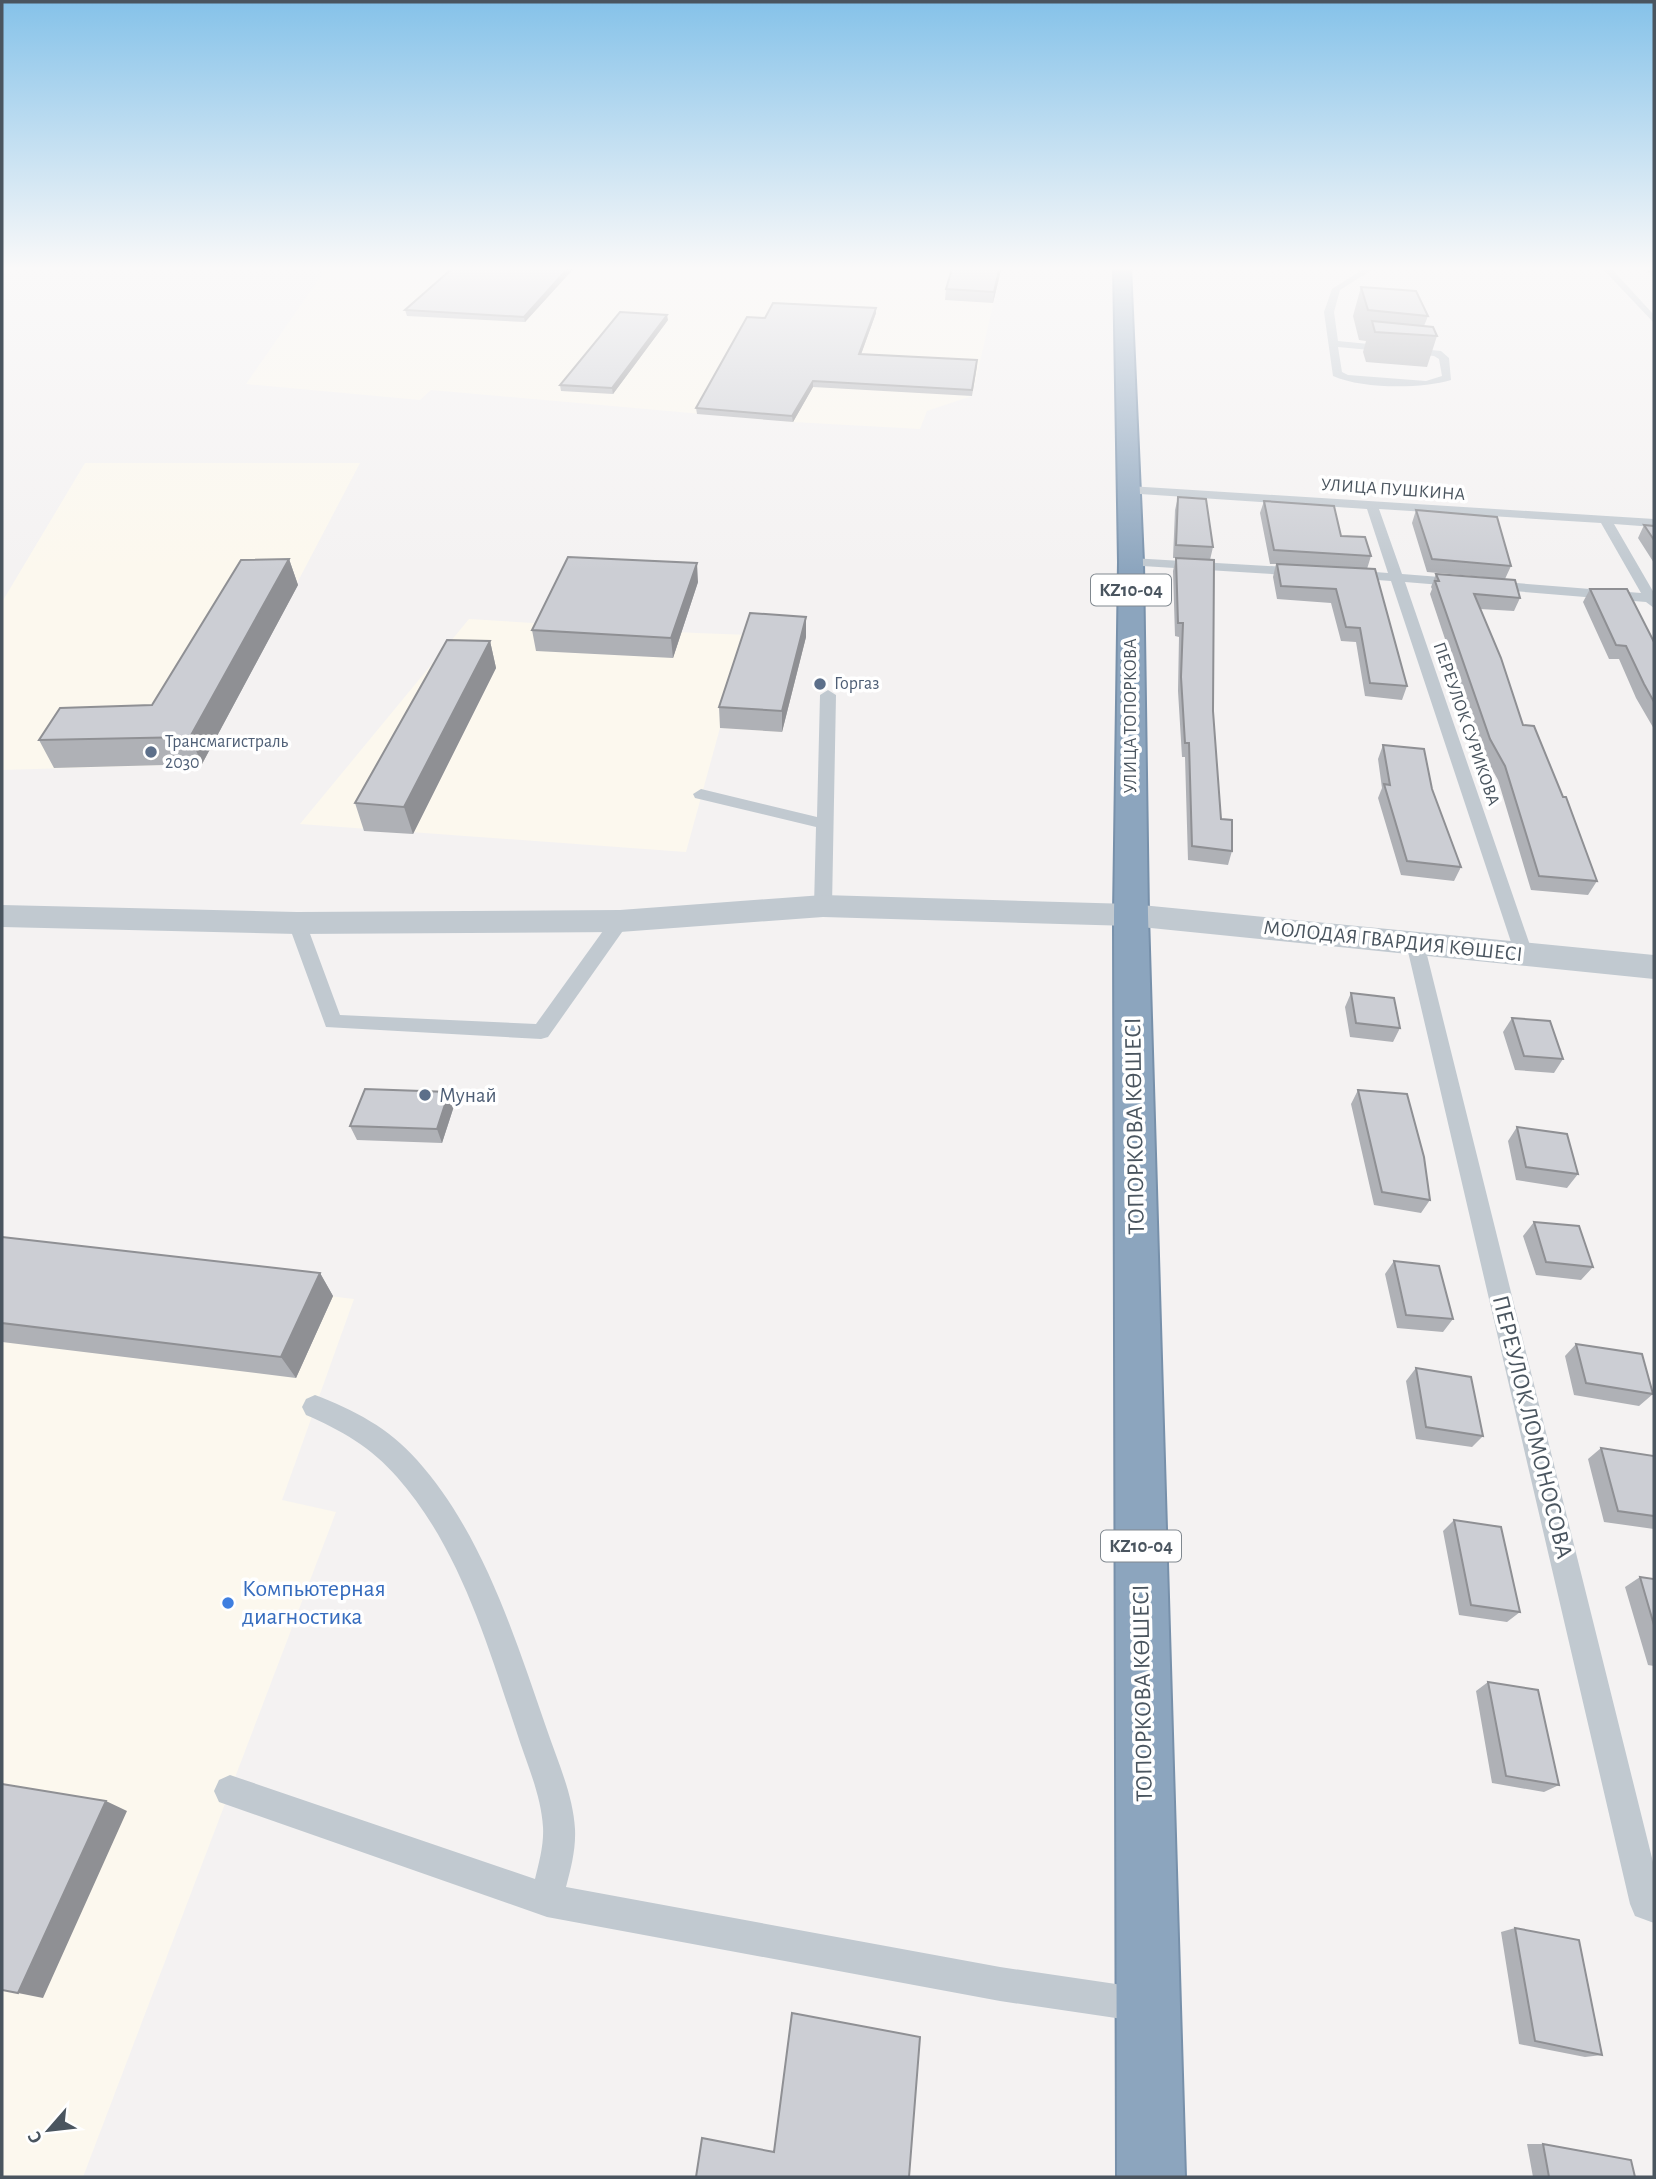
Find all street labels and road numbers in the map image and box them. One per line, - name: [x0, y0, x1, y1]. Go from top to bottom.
- street label: УЛИЦА ПУШКИНА: [1320, 476, 1466, 504]
- road number: KZ10-04: [1091, 575, 1171, 606]
- street label: УЛИЦА ТОПОРКОВА: [1122, 638, 1140, 794]
- street label: ПЕРЕУЛОК СУРИКОВА: [1430, 640, 1503, 808]
- street label: МОЛОДАЯ ГВАРДИЯ КӨШЕСІ: [1262, 917, 1524, 965]
- street label: ТОПОРКОВА КӨШЕСІ: [1121, 1017, 1149, 1235]
- street label: ПЕРЕУЛОК ЛОМОНОСОВА: [1488, 1293, 1576, 1561]
- road number: KZ10-04: [1101, 1530, 1181, 1562]
- street label: ТОПОРКОВА КӨШЕСІ: [1129, 1584, 1157, 1802]

